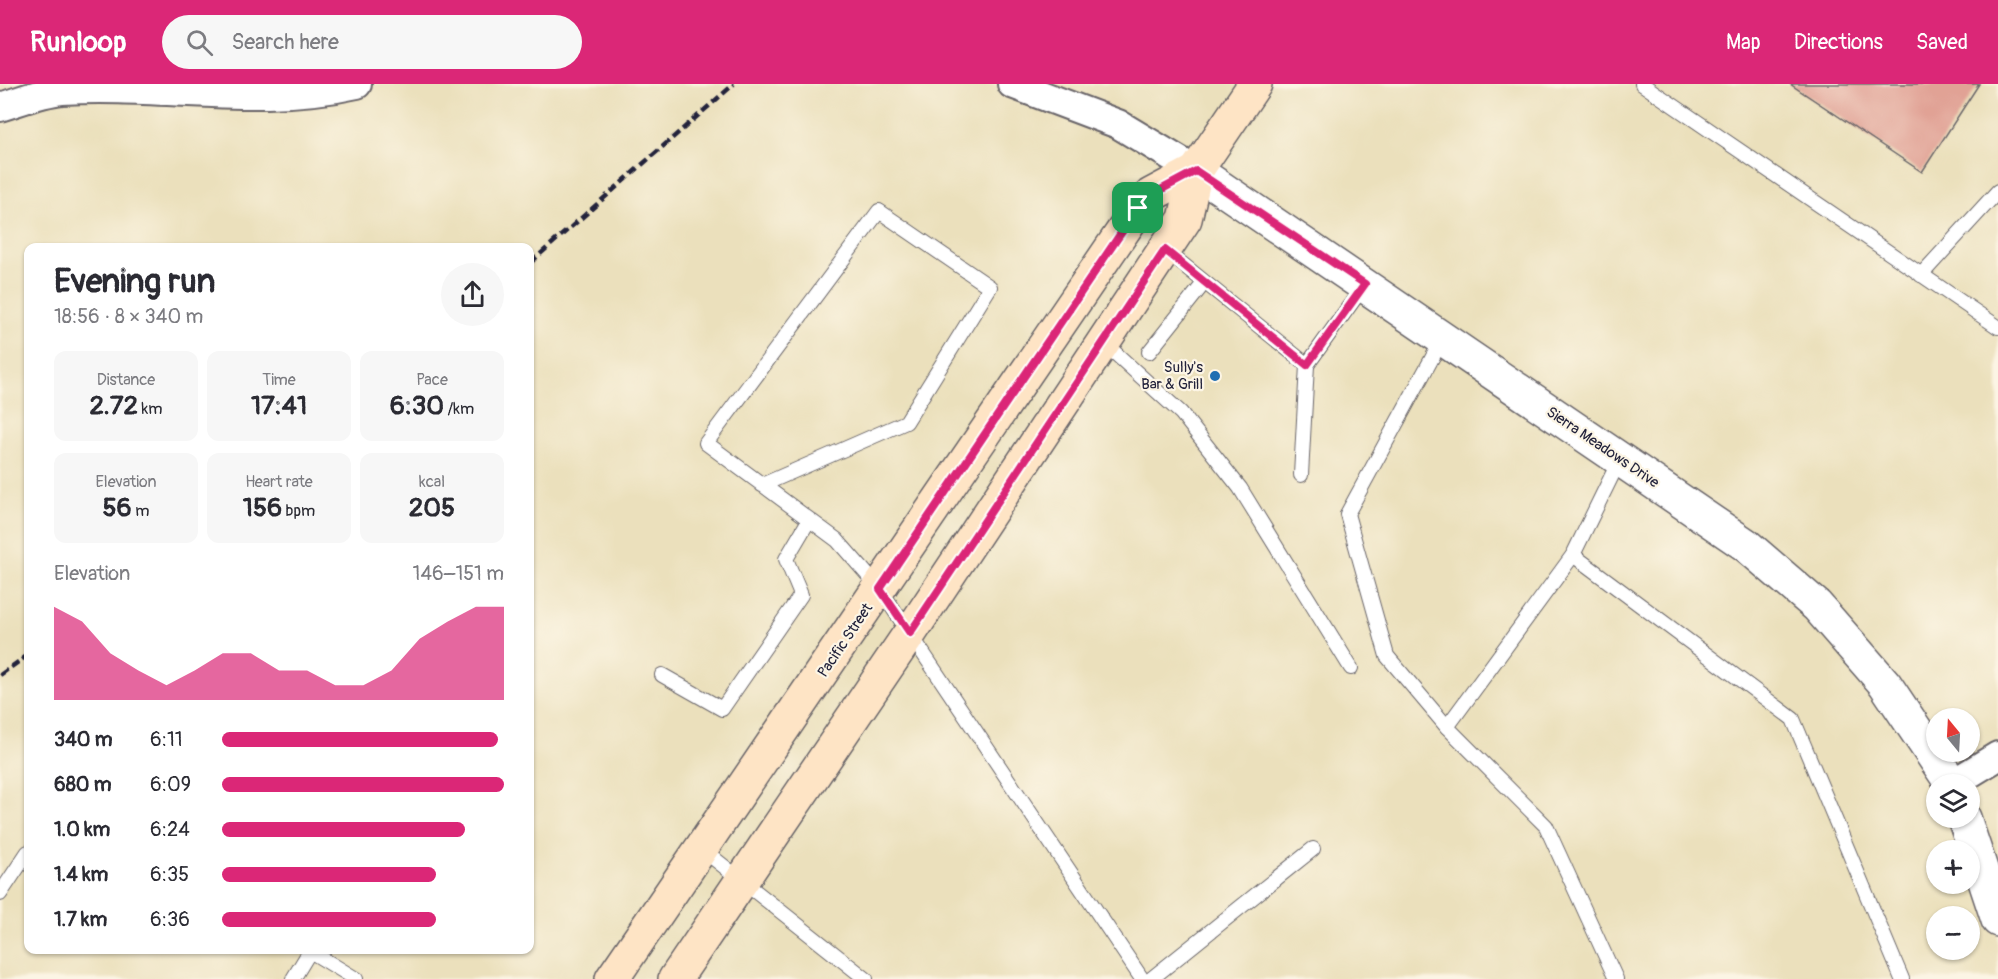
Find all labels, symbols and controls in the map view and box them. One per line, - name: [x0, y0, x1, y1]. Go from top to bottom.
- search box: [162, 15, 582, 69]
- text: Runloop: [30, 25, 126, 60]
- icon: search: [183, 26, 216, 59]
- text: Search here: [231, 28, 339, 56]
- text: Map: [1726, 29, 1761, 56]
- text: Directions: [1794, 29, 1883, 56]
- text: Saved: [1916, 29, 1968, 56]
- pin: [1112, 182, 1163, 233]
- icon: arrive: [1121, 191, 1154, 224]
- text: Evening run: [54, 261, 215, 302]
- button: share: [441, 263, 504, 326]
- text: 18:56 · 8 × 340 m: [54, 304, 203, 329]
- place label: Sully's Bar & Grill: [1141, 358, 1203, 394]
- marker: Sully's Bar & Grill: [1208, 369, 1222, 383]
- text: Distance: [97, 370, 155, 390]
- text: Time: [262, 370, 296, 390]
- text: Pace: [416, 370, 448, 390]
- text: 2.72: [90, 390, 138, 422]
- text: 17:41: [251, 390, 307, 422]
- text: 6:30: [390, 390, 444, 422]
- text: km: [138, 399, 162, 419]
- text: /km: [444, 399, 474, 419]
- street label: Sierra Meadows Drive: [1543, 403, 1663, 493]
- text: Elevation: [96, 472, 156, 492]
- text: Heart rate: [245, 472, 313, 492]
- text: kcal: [419, 472, 445, 492]
- text: 56: [103, 492, 132, 524]
- text: 156: [243, 492, 282, 524]
- text: 205: [409, 492, 455, 524]
- text: m: [132, 501, 149, 521]
- text: bpm: [282, 501, 315, 521]
- text: Elevation: [54, 561, 130, 586]
- text: 146–151 m: [413, 561, 504, 586]
- street label: Pacific Street: [814, 599, 878, 681]
- north arrow: [1926, 708, 1980, 762]
- map controls: [1926, 708, 1980, 960]
- text: 340 m: [54, 727, 113, 752]
- text: 6:11: [150, 727, 183, 752]
- text: 680 m: [54, 772, 111, 797]
- text: 6:09: [150, 772, 191, 797]
- button: layers: [1926, 774, 1980, 828]
- text: 1.0 km: [54, 817, 110, 842]
- text: 6:24: [150, 817, 190, 842]
- button: +: [1926, 840, 1980, 894]
- text: 1.4 km: [54, 862, 108, 887]
- text: 6:35: [150, 862, 189, 887]
- button: −: [1926, 906, 1980, 960]
- text: 1.7 km: [54, 907, 107, 932]
- text: 6:36: [150, 907, 190, 932]

